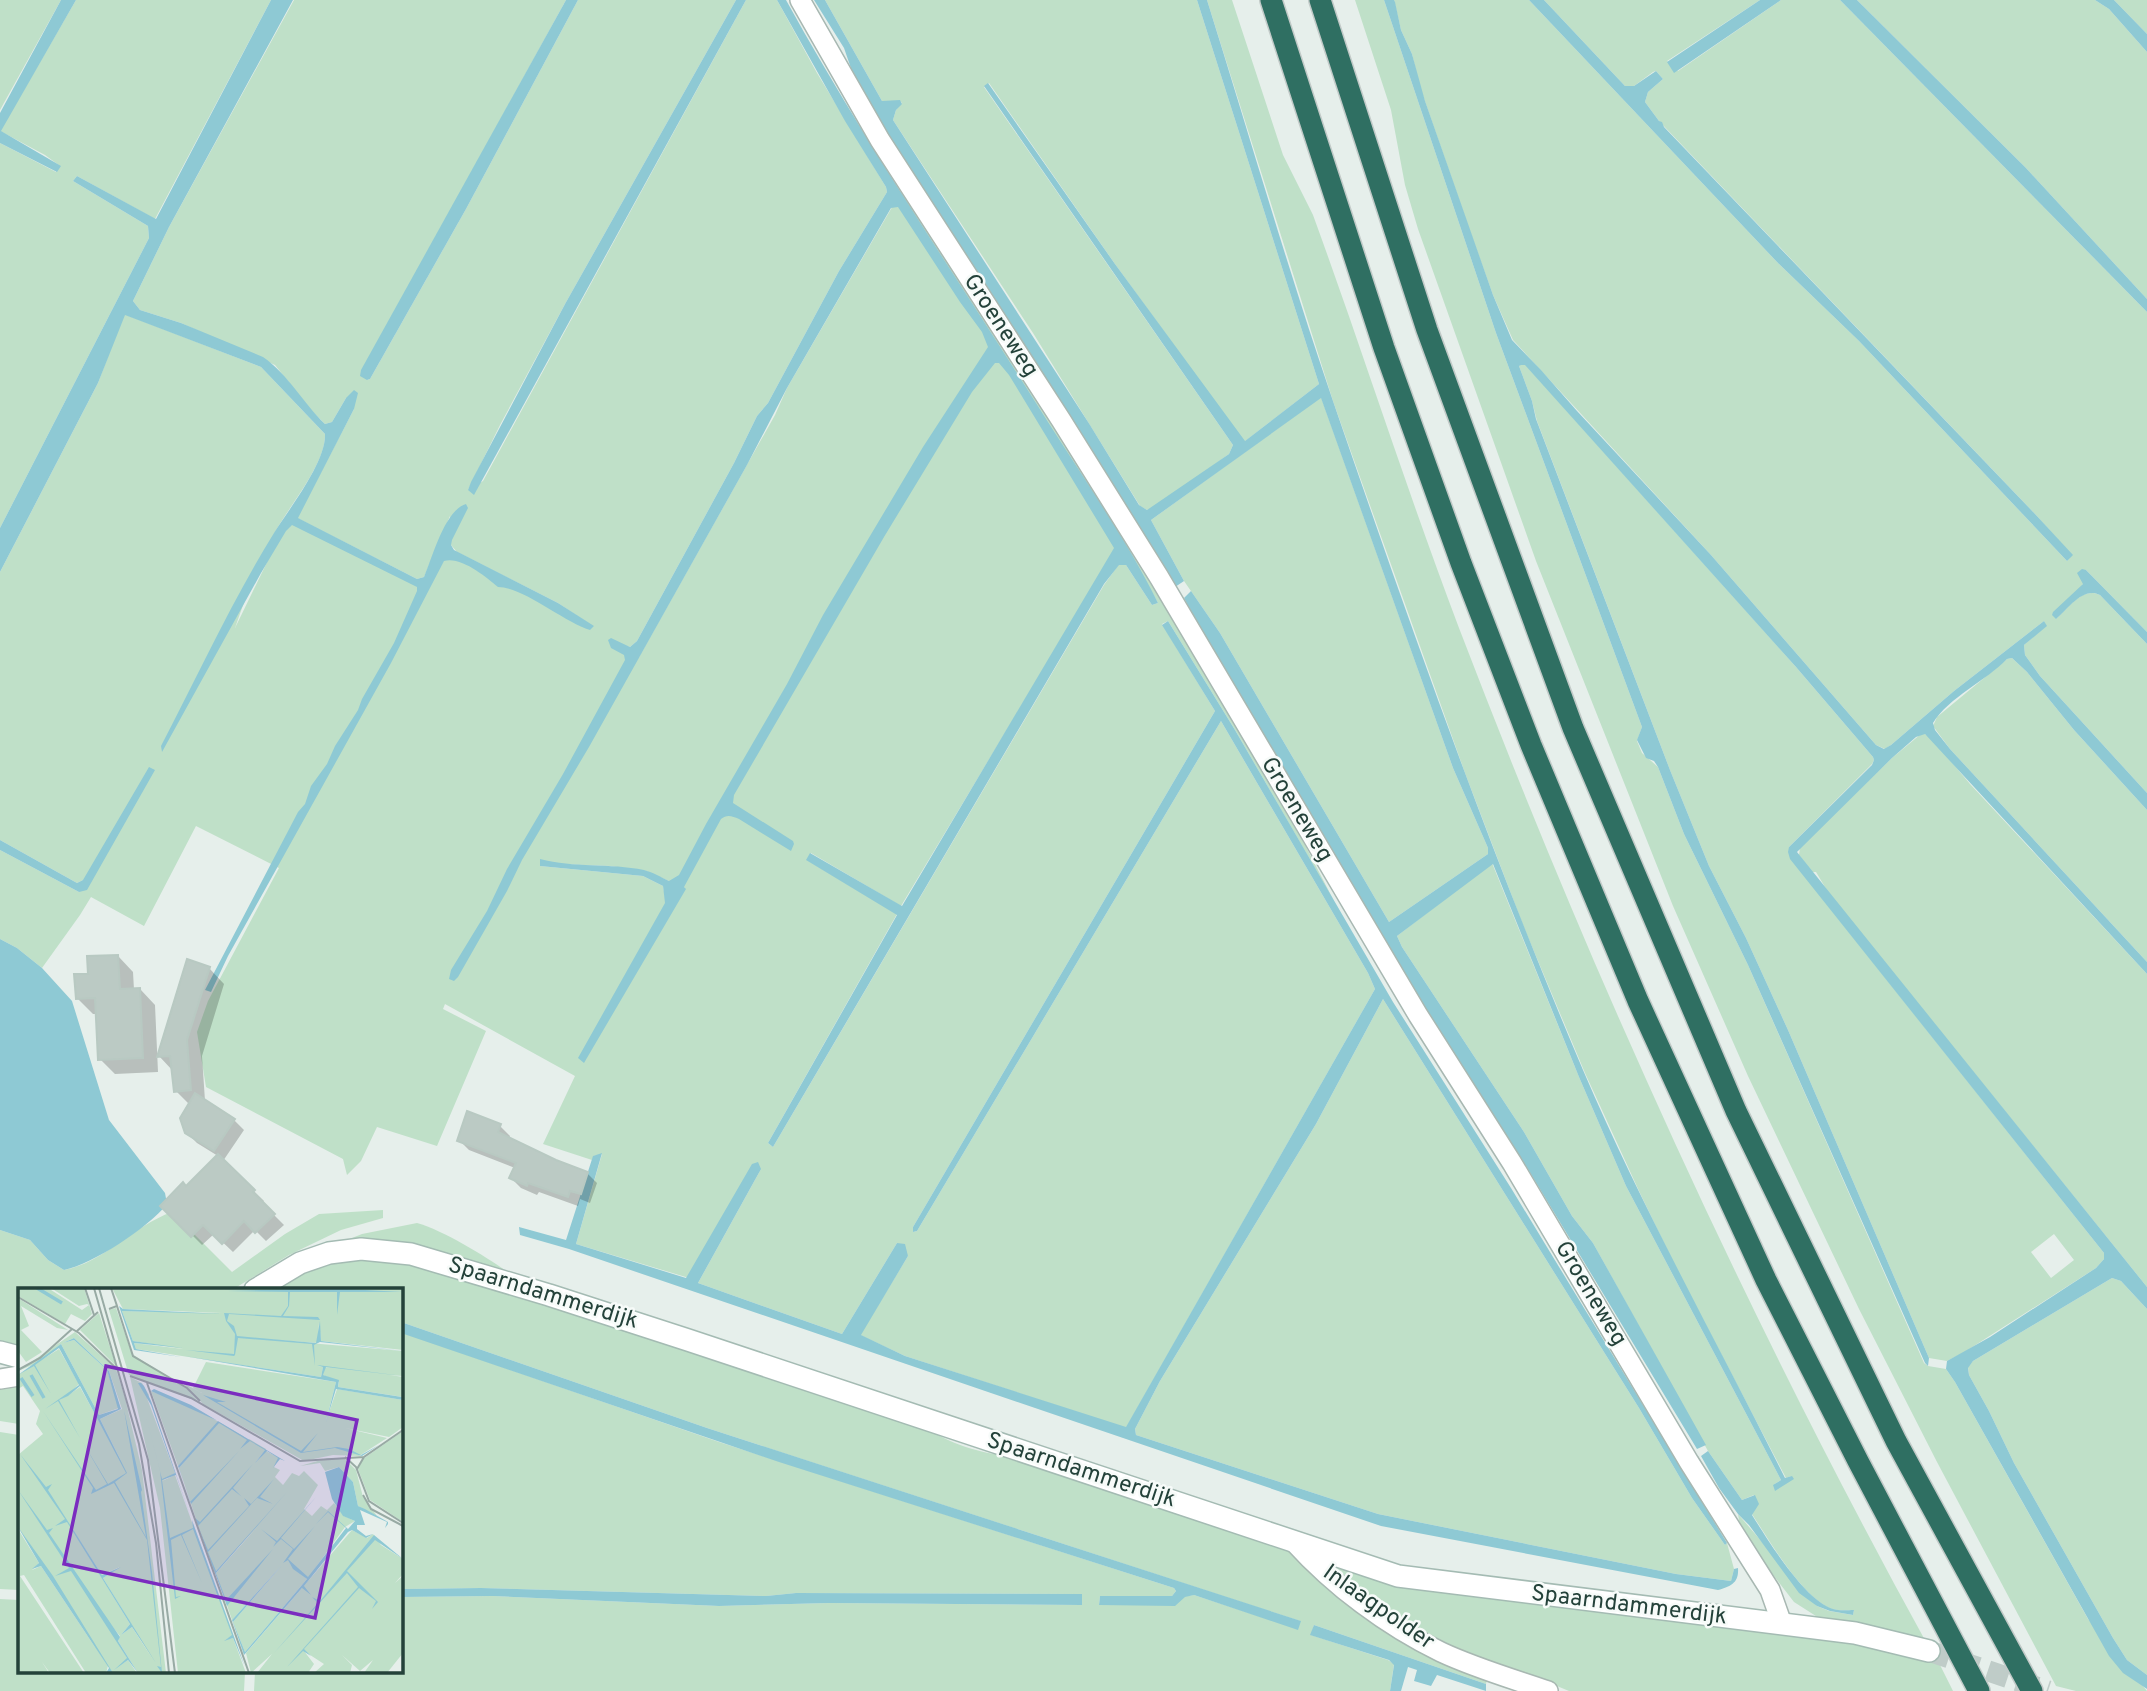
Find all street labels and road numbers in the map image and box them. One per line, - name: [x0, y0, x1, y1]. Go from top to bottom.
- street label: Groeneweg: [956, 269, 1044, 383]
- street label: Groeneweg: [1253, 752, 1339, 868]
- street label: Groeneweg: [1547, 1236, 1633, 1352]
- street label: Spaarndammerdijk: [444, 1251, 642, 1337]
- street label: Spaarndammerdijk: [983, 1427, 1179, 1515]
- street label: Inlaagpolder: [1316, 1559, 1440, 1657]
- street label: Spaarndammerdijk: [1529, 1580, 1729, 1632]

